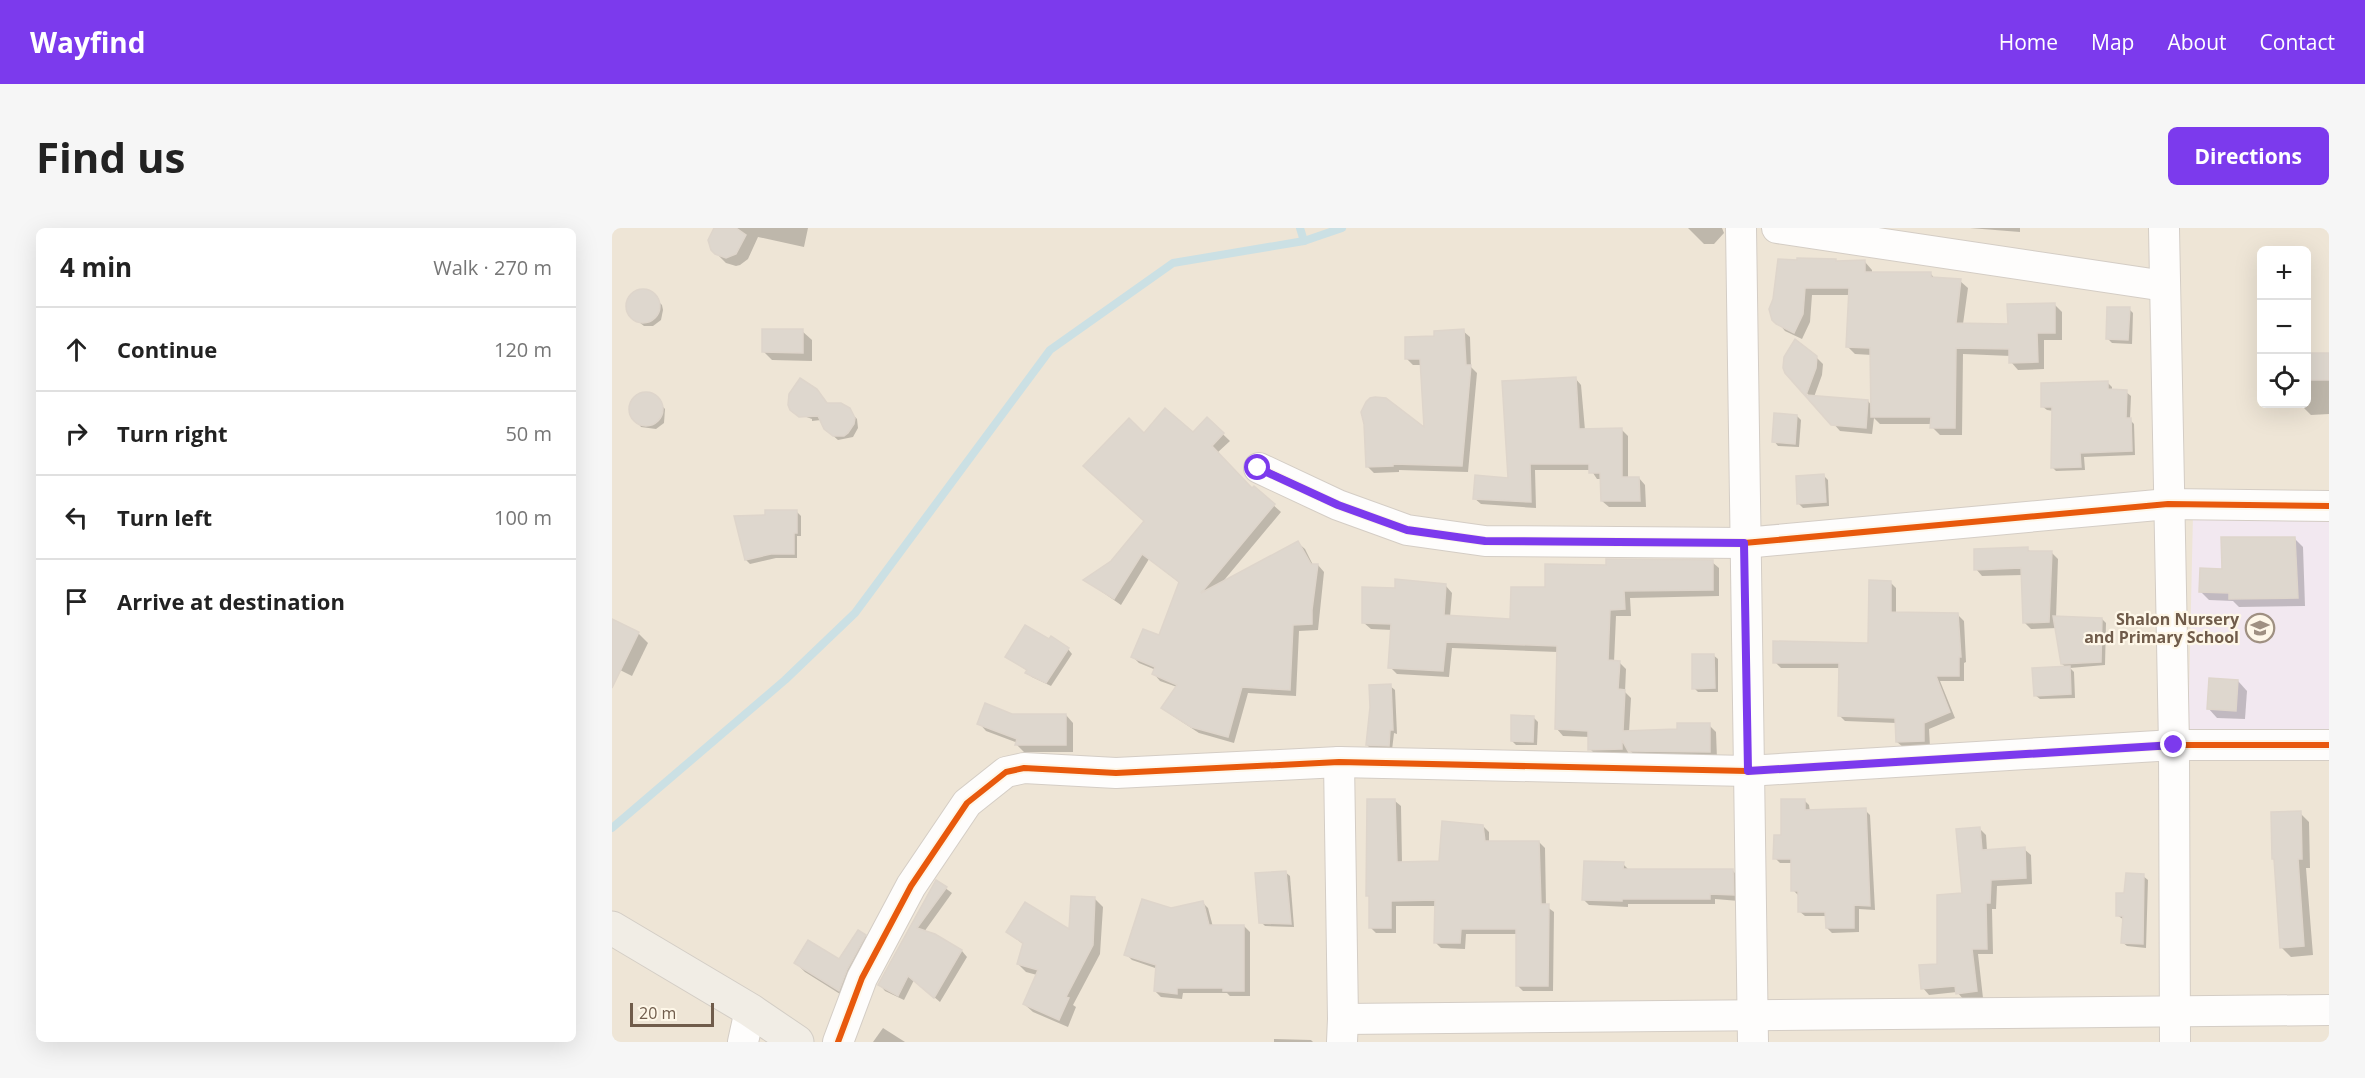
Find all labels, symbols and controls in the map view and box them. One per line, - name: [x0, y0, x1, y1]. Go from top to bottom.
- text: Wayfind: [30, 23, 145, 61]
- text: Home: [1999, 28, 2058, 56]
- text: Map: [2091, 28, 2134, 56]
- text: About: [2167, 28, 2227, 56]
- text: Contact: [2260, 28, 2335, 56]
- button: Directions: [2168, 127, 2329, 185]
- text: Find us: [36, 128, 185, 185]
- map controls: [2257, 246, 2311, 408]
- button: +: [2257, 246, 2311, 300]
- text: 4 min: [60, 249, 132, 285]
- text: Walk · 270 m: [433, 254, 552, 281]
- button: −: [2257, 300, 2311, 354]
- icon: ahead: [60, 333, 93, 366]
- text: Continue: [117, 334, 217, 364]
- text: 120 m: [494, 336, 552, 363]
- button: locate: [2257, 354, 2311, 408]
- icon: right: [60, 417, 93, 450]
- text: Turn right: [117, 418, 228, 448]
- text: 50 m: [505, 420, 552, 447]
- route start: [1244, 454, 1270, 480]
- icon: left: [60, 501, 93, 534]
- text: Turn left: [117, 502, 212, 532]
- text: 100 m: [494, 504, 552, 531]
- icon: arrive: [60, 585, 93, 618]
- text: Arrive at destination: [117, 586, 345, 616]
- place label: Shalon Nursery and Primary School: [2084, 608, 2240, 648]
- school or university icon: Shalon Nursery and Primary School: [2244, 612, 2276, 644]
- route end: [2160, 731, 2186, 757]
- scale bar: [630, 1000, 714, 1028]
- text: 20 m: [639, 1002, 676, 1024]

